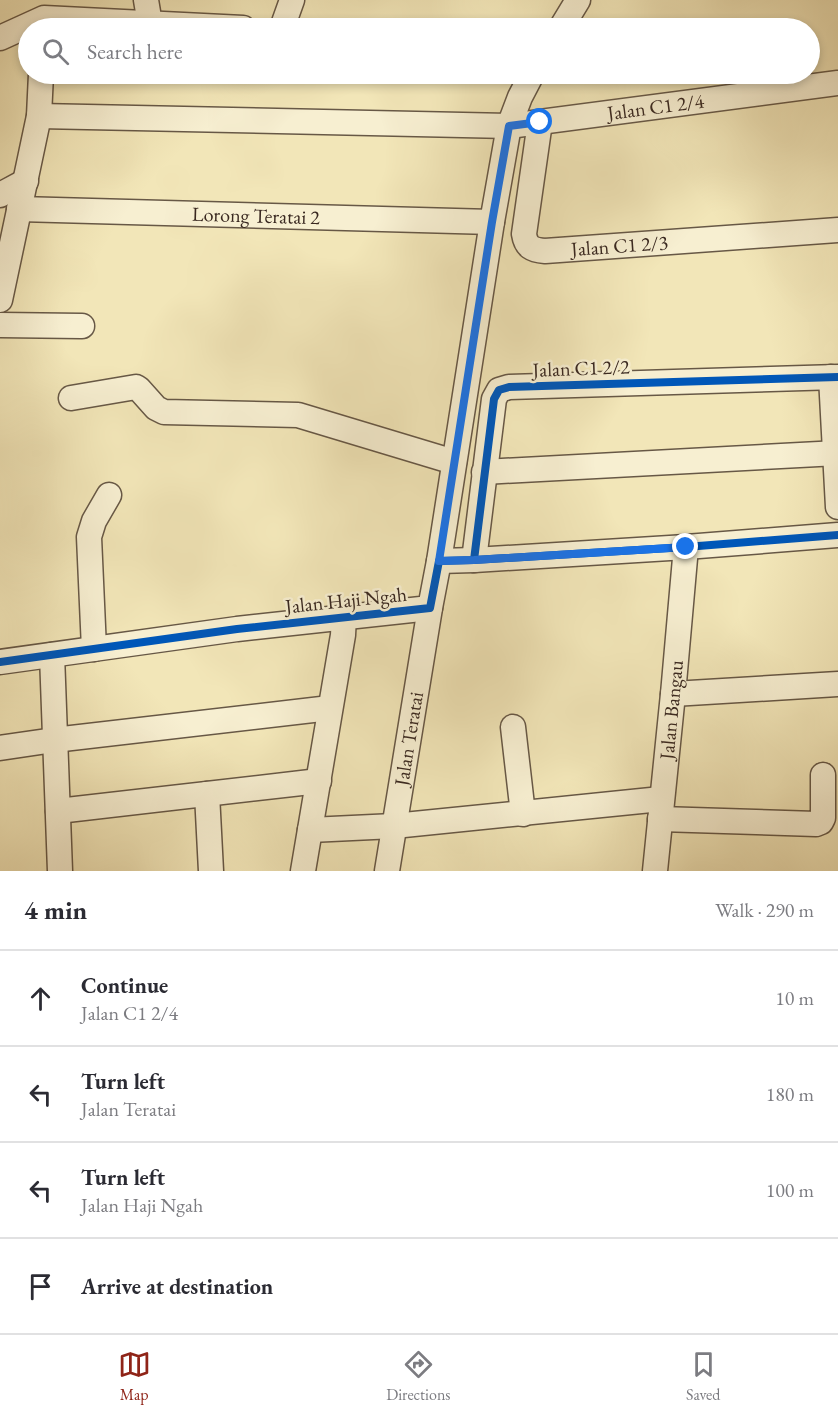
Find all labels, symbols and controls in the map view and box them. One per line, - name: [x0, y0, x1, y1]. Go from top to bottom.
- search box: [18, 18, 820, 84]
- icon: search: [39, 35, 72, 68]
- text: Search here: [87, 37, 182, 66]
- street label: Jalan C1 2/4: [604, 88, 706, 126]
- route start: [526, 108, 552, 134]
- street label: Lorong Teratai 2: [192, 201, 321, 230]
- street label: Jalan C1 2/3: [568, 229, 669, 262]
- street label: Jalan C1 2/2: [530, 353, 630, 383]
- route end: [672, 533, 698, 559]
- street label: Jalan Haji Ngah: [282, 581, 408, 620]
- street label: Jalan Bangau: [653, 659, 689, 763]
- street label: Jalan Teratai: [388, 690, 429, 790]
- text: 4 min: [24, 893, 87, 927]
- text: Walk · 290 m: [715, 897, 814, 923]
- text: Continue: [81, 971, 168, 1000]
- icon: ahead: [24, 982, 57, 1015]
- text: 10 m: [775, 985, 814, 1011]
- text: Jalan C1 2/4: [81, 1000, 178, 1026]
- text: Turn left: [81, 1067, 165, 1096]
- icon: left: [24, 1078, 57, 1111]
- text: 180 m: [766, 1081, 814, 1107]
- text: Jalan Teratai: [81, 1096, 176, 1122]
- text: Turn left: [81, 1163, 165, 1192]
- icon: left: [24, 1174, 57, 1207]
- text: 100 m: [766, 1177, 814, 1203]
- text: Jalan Haji Ngah: [81, 1192, 203, 1218]
- icon: arrive: [24, 1270, 57, 1303]
- text: Arrive at destination: [81, 1272, 273, 1301]
- tab: Map: [118, 1348, 151, 1405]
- tab: Directions: [386, 1348, 451, 1405]
- tab: Saved: [686, 1348, 720, 1405]

